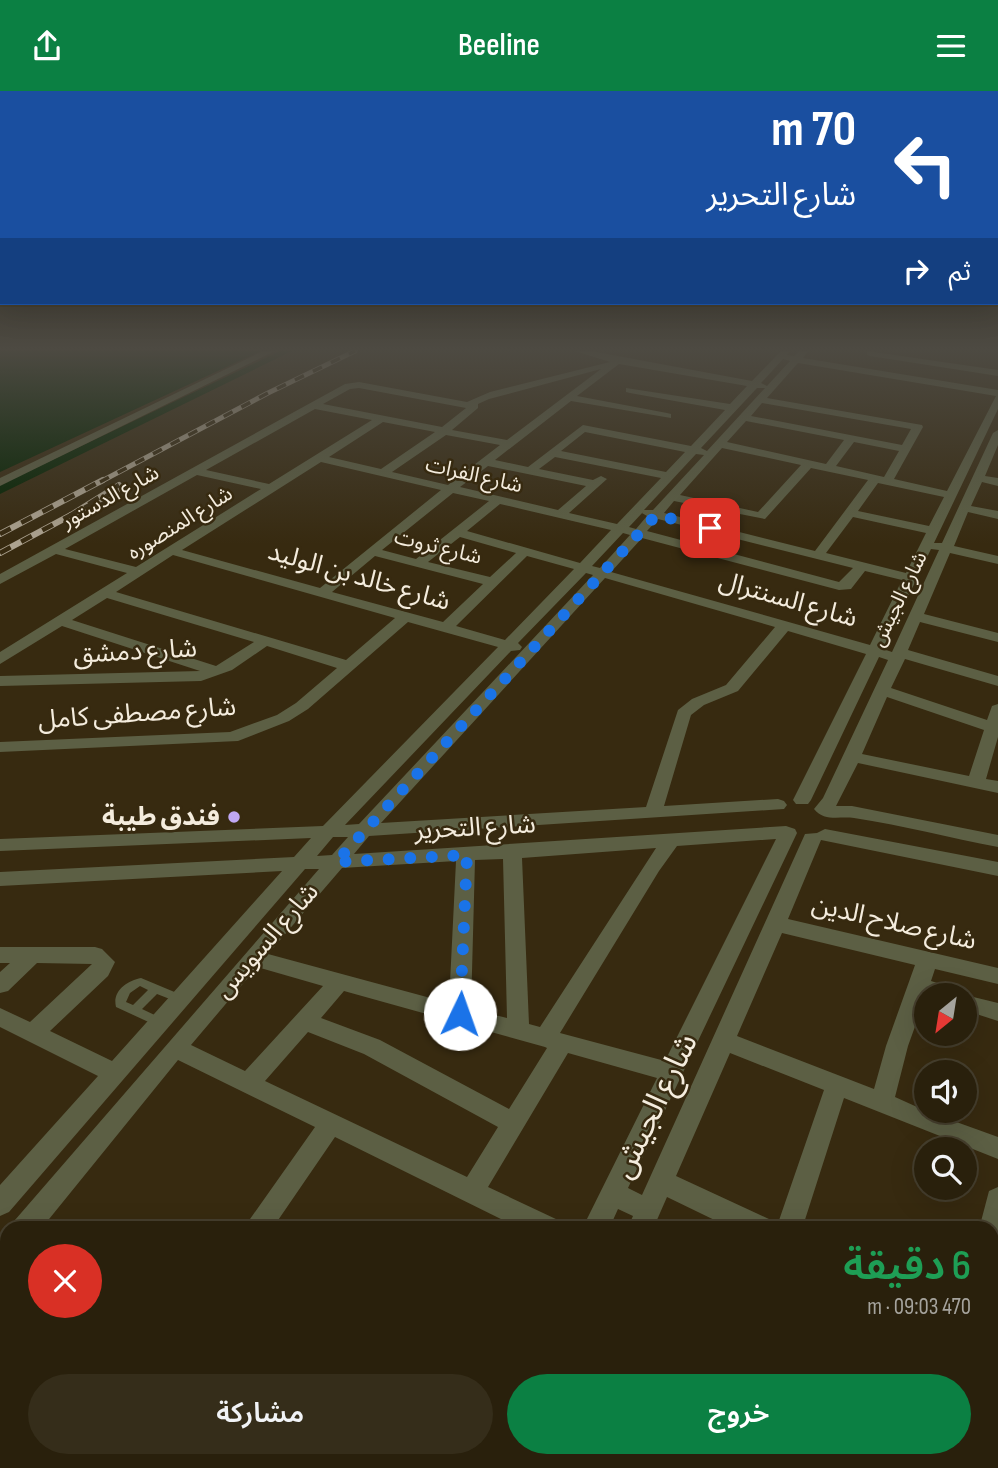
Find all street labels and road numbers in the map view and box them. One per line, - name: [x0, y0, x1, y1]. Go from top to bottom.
- street label: شارع الفرات: [423, 452, 525, 500]
- street label: شارع الدستور: [56, 460, 164, 536]
- street label: شارع المنصوره: [123, 481, 238, 567]
- street label: شارع ثروت: [391, 524, 484, 572]
- street label: شارع خالد بن الوليد: [264, 536, 454, 620]
- street label: شارع الجيش: [865, 547, 935, 651]
- street label: شارع السنترال: [715, 565, 861, 636]
- street label: شارع دمشق: [72, 633, 198, 673]
- street label: شارع مصطفى كامل: [37, 692, 237, 738]
- street label: شارع التحرير: [412, 809, 537, 849]
- street label: شارع السويس: [208, 877, 327, 1006]
- street label: شارع صلاح الدين: [808, 889, 979, 959]
- street label: شارع الجيش: [603, 1027, 709, 1186]

